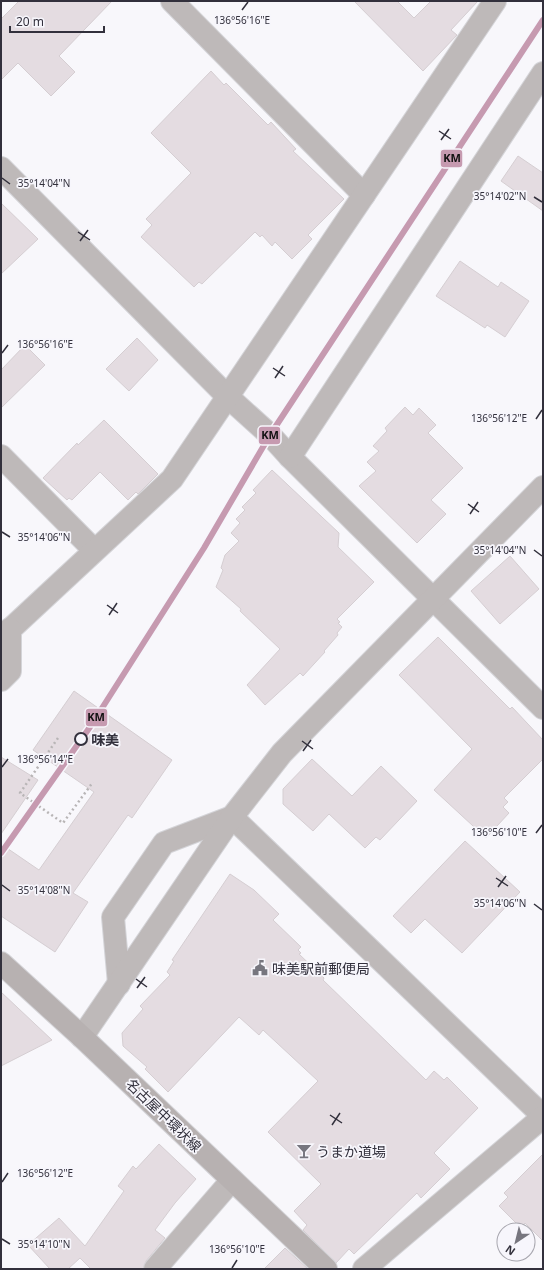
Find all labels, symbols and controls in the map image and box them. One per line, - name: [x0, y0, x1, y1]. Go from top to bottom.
- scale bar: [10, 8, 104, 34]
- text: 20 m: [16, 13, 44, 30]
- text: 136°56'16"E: [214, 13, 270, 27]
- line badge: KM: [440, 149, 463, 168]
- text: KM: [443, 150, 461, 165]
- text: 35°14'04"N: [18, 176, 70, 190]
- text: 35°14'02"N: [474, 189, 526, 203]
- text: 136°56'16"E: [17, 337, 73, 351]
- text: 136°56'12"E: [471, 411, 527, 425]
- line badge: KM: [258, 426, 281, 445]
- text: KM: [261, 427, 279, 442]
- text: 35°14'06"N: [18, 530, 70, 544]
- text: 35°14'04"N: [474, 543, 526, 557]
- line badge: KM: [85, 708, 108, 727]
- text: KM: [87, 709, 105, 724]
- place label: 味美: [91, 730, 119, 749]
- marker: 味美: [74, 732, 88, 746]
- text: 136°56'14"E: [17, 752, 73, 766]
- text: 136°56'10"E: [471, 825, 527, 839]
- text: 35°14'08"N: [18, 883, 70, 897]
- text: 35°14'06"N: [474, 896, 526, 910]
- public building icon: 味美駅前郵便局: [251, 959, 269, 977]
- place label: 味美駅前郵便局: [272, 959, 370, 978]
- street label: 名古屋中環状線: [122, 1074, 206, 1156]
- bar icon: うまか道場: [295, 1142, 313, 1160]
- place label: うまか道場: [316, 1142, 386, 1161]
- text: 136°56'12"E: [17, 1166, 73, 1180]
- north arrow: [496, 1222, 536, 1262]
- text: 35°14'10"N: [18, 1237, 70, 1251]
- text: 136°56'10"E: [209, 1242, 265, 1256]
- text: N: [502, 1242, 518, 1259]

